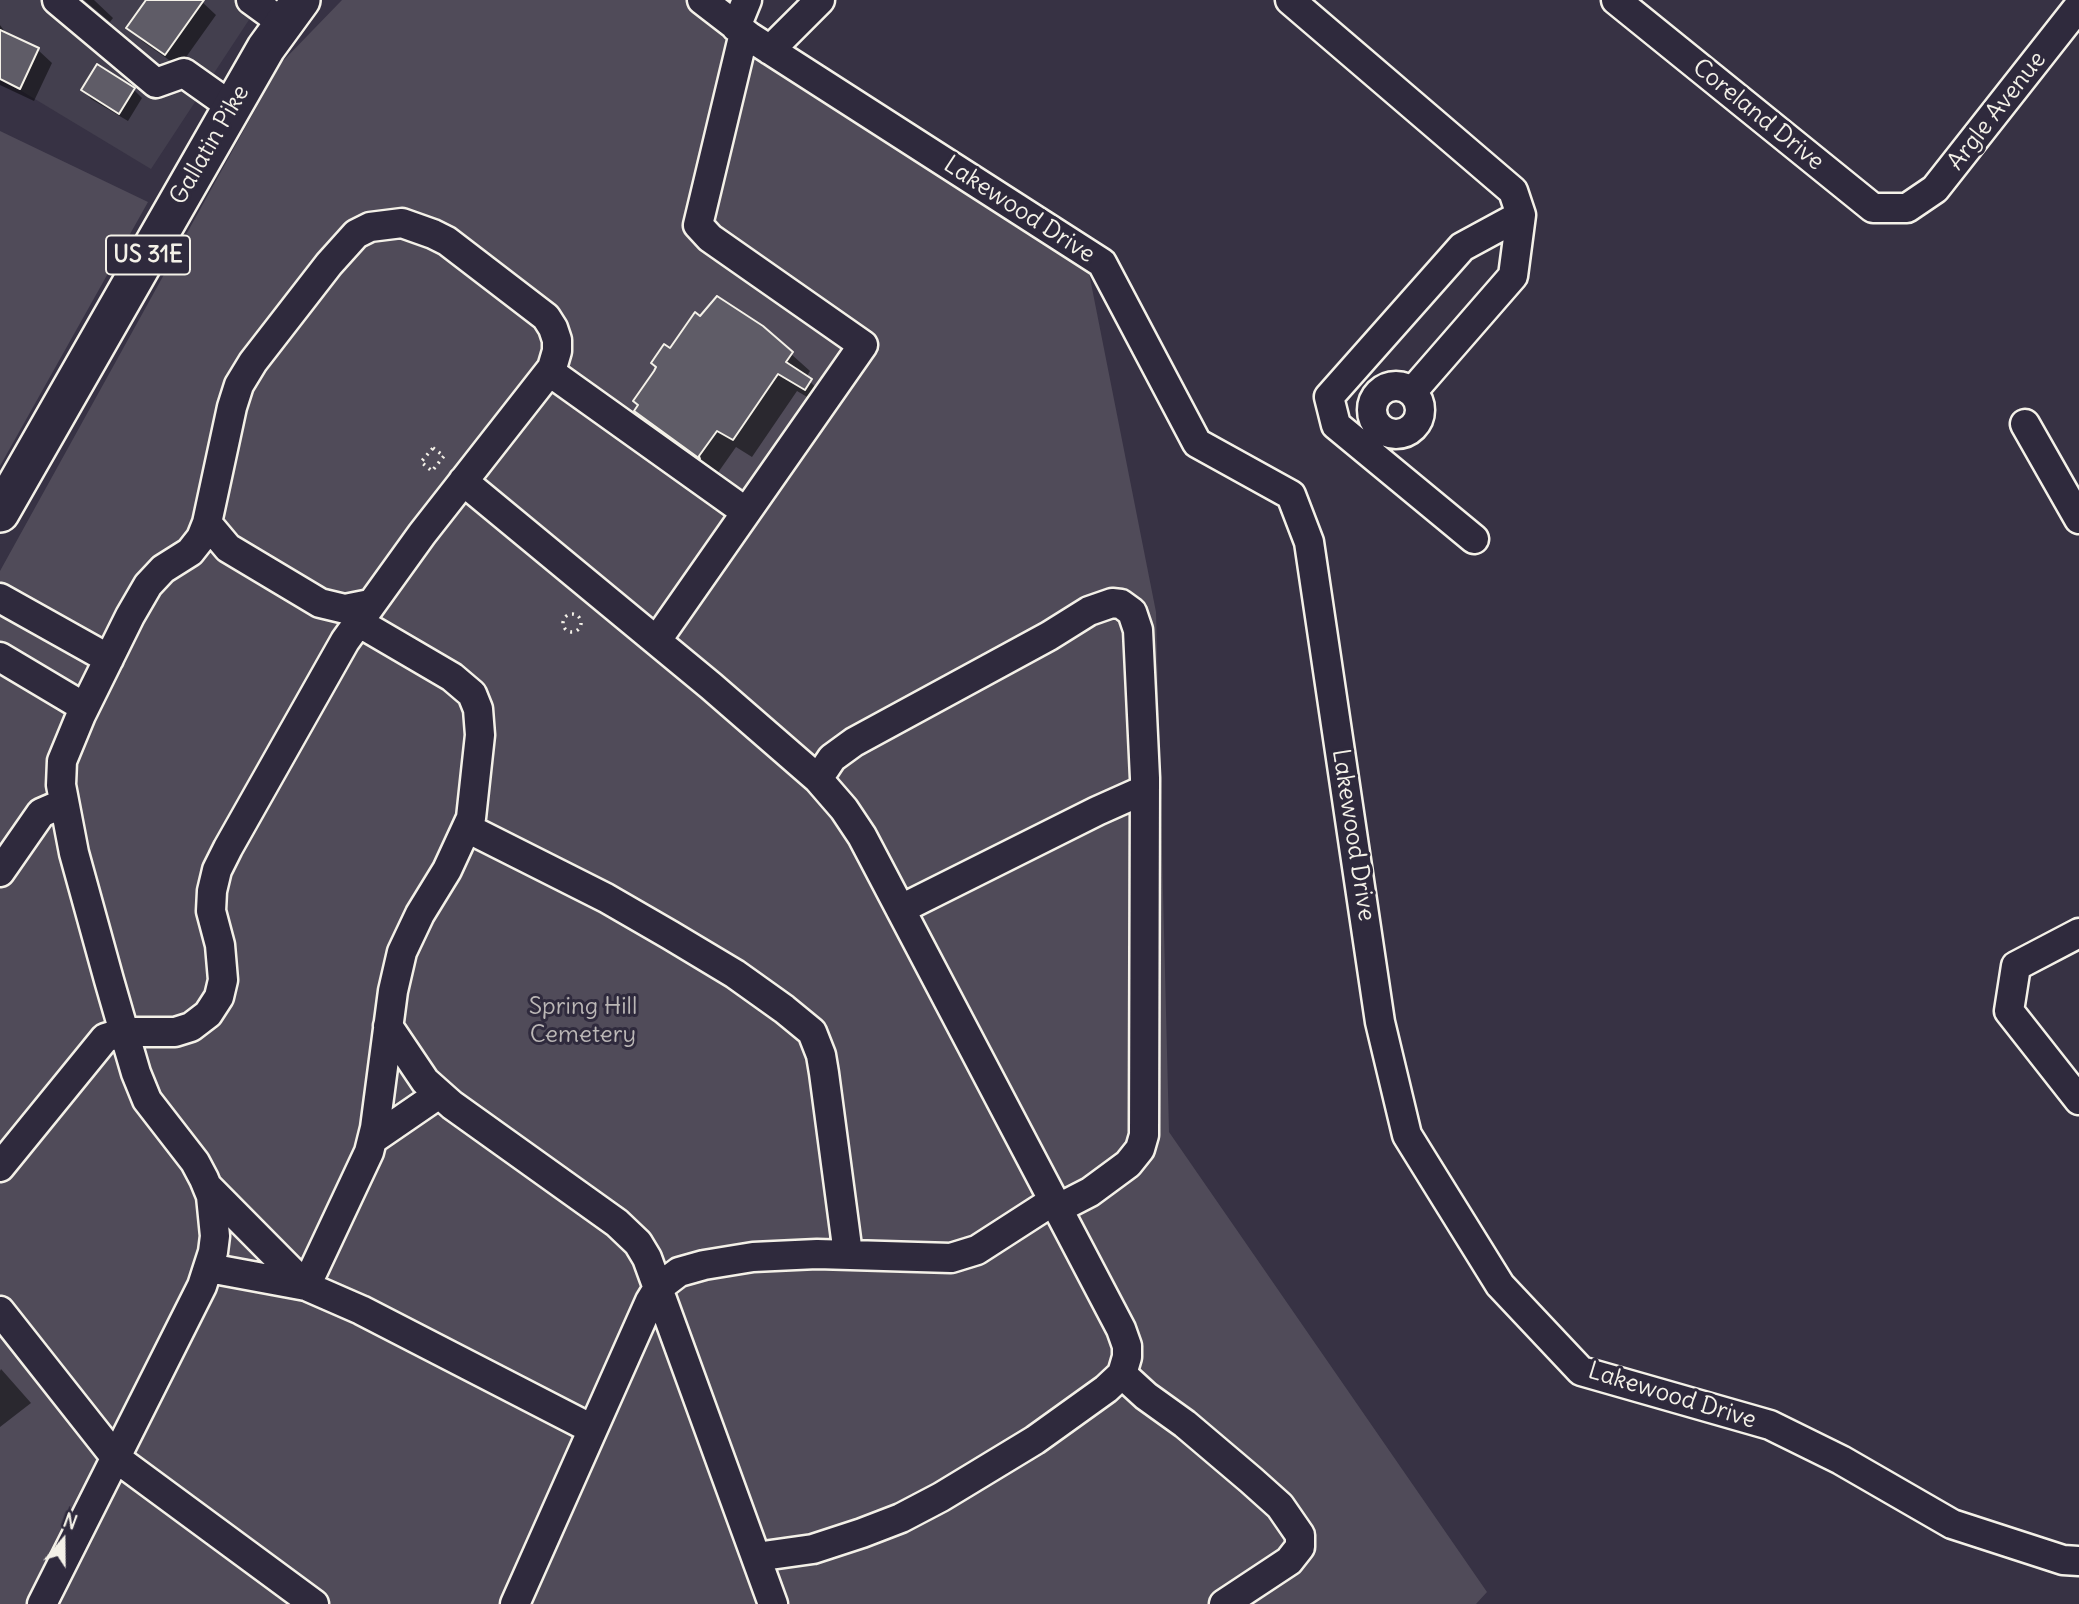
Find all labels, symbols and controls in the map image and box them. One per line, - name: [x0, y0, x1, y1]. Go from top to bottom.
- street label: Argle Avenue: [1942, 46, 2052, 176]
- street label: Coreland Drive: [1687, 53, 1829, 177]
- street label: Gallatin Pike: [164, 80, 256, 210]
- street label: Lakewood Drive: [938, 151, 1100, 269]
- road number: US 31E: [106, 236, 190, 274]
- street label: Lakewood Drive: [1325, 747, 1381, 923]
- park label: Spring Hill Cemetery: [529, 993, 637, 1049]
- street label: Lakewood Drive: [1585, 1357, 1759, 1435]
- north arrow: [28, 1506, 98, 1576]
- text: N: [60, 1508, 80, 1535]

